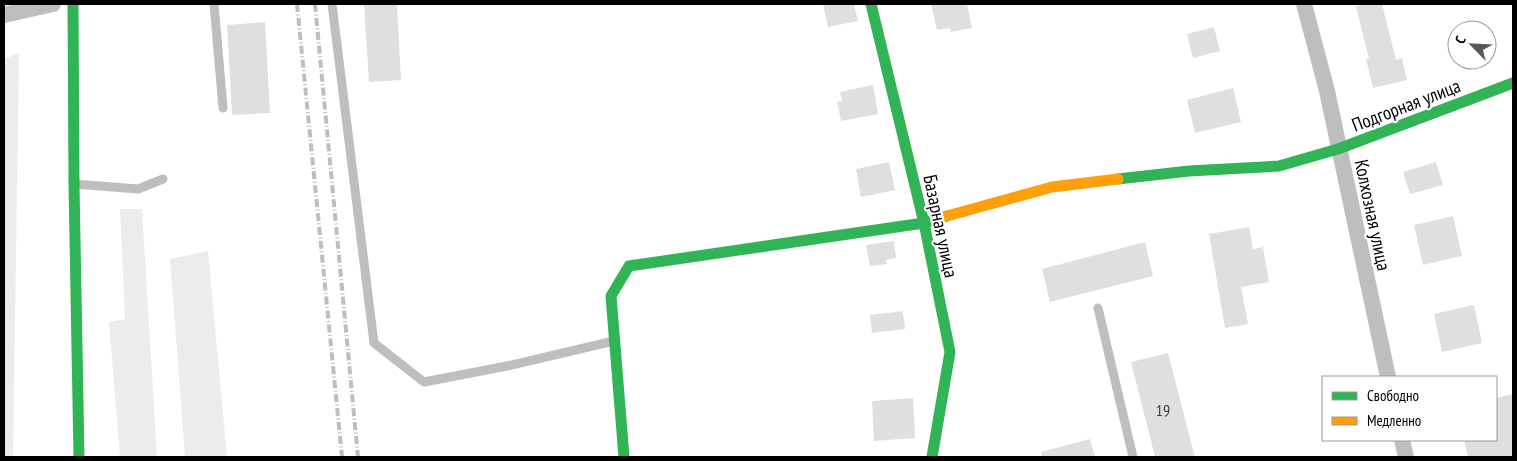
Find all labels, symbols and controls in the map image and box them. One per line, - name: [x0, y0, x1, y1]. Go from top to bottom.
- north arrow: [1447, 20, 1497, 70]
- text: С: [1451, 33, 1470, 46]
- street label: Подгорная улица: [1348, 73, 1464, 137]
- street label: Колхозная улица: [1350, 157, 1396, 273]
- street label: Базарная улица: [918, 172, 964, 280]
- legend: [1322, 376, 1497, 441]
- text: Свободно: [1367, 386, 1419, 405]
- house number: 19: [1156, 400, 1170, 420]
- text: Медленно: [1367, 411, 1421, 430]

